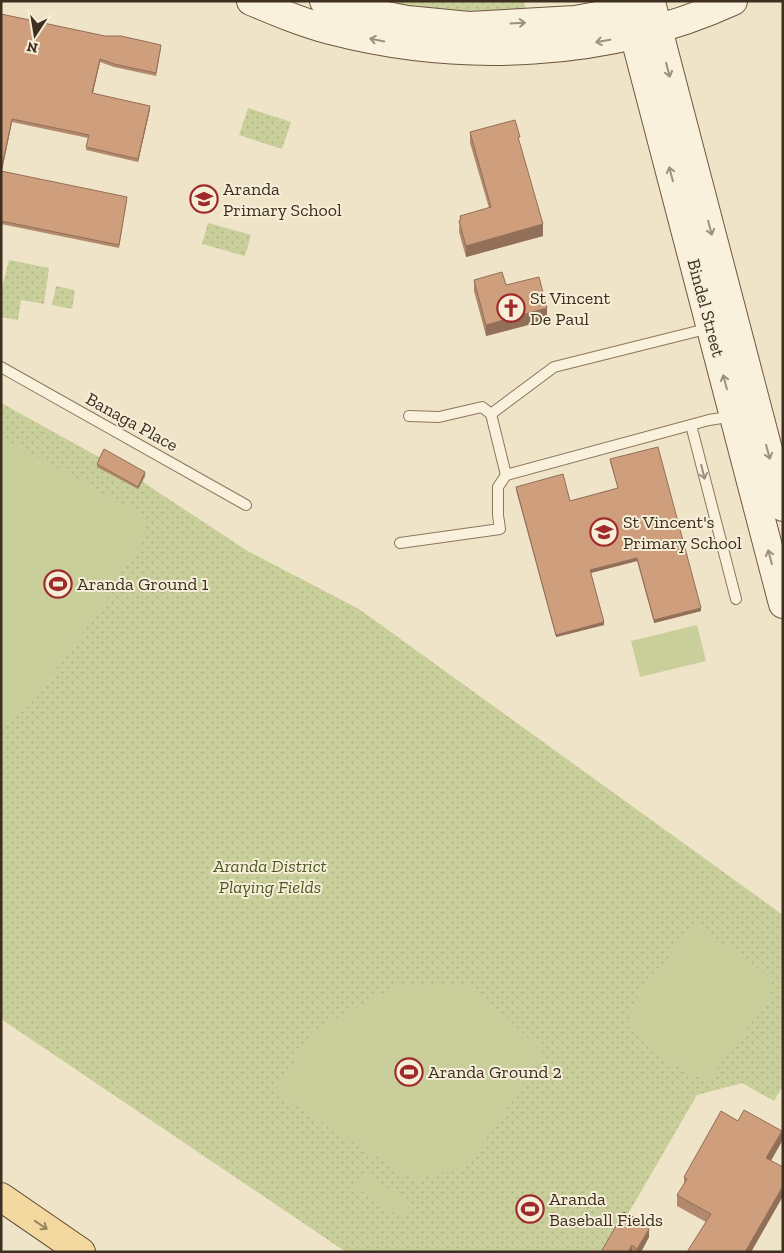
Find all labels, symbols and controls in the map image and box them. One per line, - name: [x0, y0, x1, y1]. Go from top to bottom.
- north arrow: [10, 10, 60, 60]
- one-way arrow: [510, 19, 526, 28]
- one-way arrow: [370, 35, 386, 44]
- one-way arrow: [595, 36, 611, 46]
- text: N: [25, 38, 39, 57]
- one-way arrow: [664, 62, 674, 78]
- one-way arrow: [666, 167, 675, 183]
- place label: Aranda Primary School: [223, 178, 342, 221]
- school or university icon: Aranda Primary School: [189, 184, 219, 214]
- one-way arrow: [705, 219, 715, 235]
- street label: Bindel Street: [682, 256, 730, 360]
- place label: St Vincent De Paul: [530, 287, 610, 330]
- church icon: St Vincent De Paul: [496, 293, 526, 323]
- one-way arrow: [720, 375, 729, 391]
- street label: Banaga Place: [82, 388, 182, 456]
- one-way arrow: [764, 444, 774, 460]
- one-way arrow: [699, 464, 708, 480]
- place label: St Vincent's Primary School: [623, 511, 742, 554]
- school or university icon: St Vincent's Primary School: [589, 517, 619, 547]
- one-way arrow: [765, 549, 775, 565]
- sports icon: Aranda Ground 1: [43, 569, 73, 599]
- place label: Aranda Ground 1: [77, 573, 209, 595]
- park label: Aranda District Playing Fields: [212, 855, 327, 898]
- sports icon: Aranda Ground 2: [394, 1057, 424, 1087]
- place label: Aranda Ground 2: [428, 1061, 562, 1083]
- place label: Aranda Baseball Fields: [549, 1188, 663, 1231]
- sports icon: Aranda Baseball Fields: [515, 1194, 545, 1224]
- one-way arrow: [34, 1220, 48, 1230]

